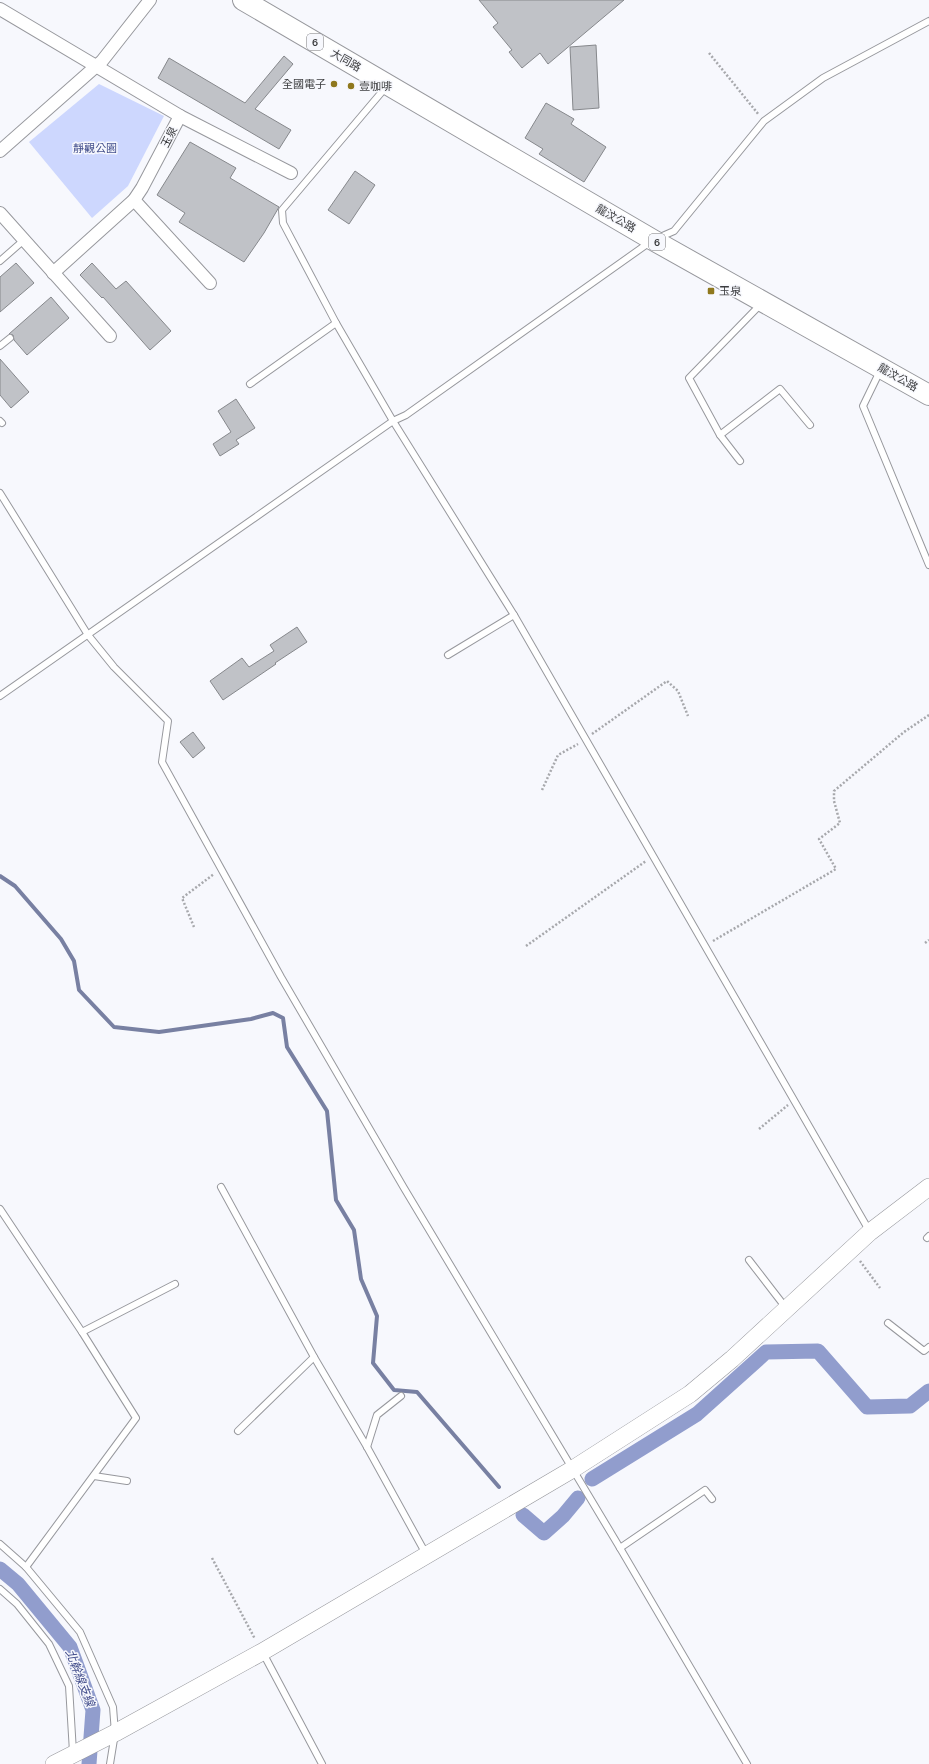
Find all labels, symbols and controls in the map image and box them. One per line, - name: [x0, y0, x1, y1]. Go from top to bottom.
- road number: 6: [307, 34, 323, 50]
- street label: 大同路: [328, 47, 363, 74]
- place label: 全國電子: [282, 78, 326, 91]
- marker: 全國電子: [329, 79, 339, 89]
- place label: 壹咖啡: [359, 80, 392, 93]
- marker: 壹咖啡: [346, 81, 356, 91]
- street label: 玉泉: [159, 124, 181, 150]
- park label: 靜觀公園: [73, 142, 117, 155]
- street label: 龍汶公路: [593, 202, 638, 235]
- road number: 6: [649, 234, 665, 250]
- place label: 玉泉: [719, 285, 742, 298]
- marker: 玉泉: [706, 286, 716, 296]
- street label: 龍汶公路: [875, 361, 920, 394]
- water label: 北幹線支線: [63, 1647, 98, 1710]

